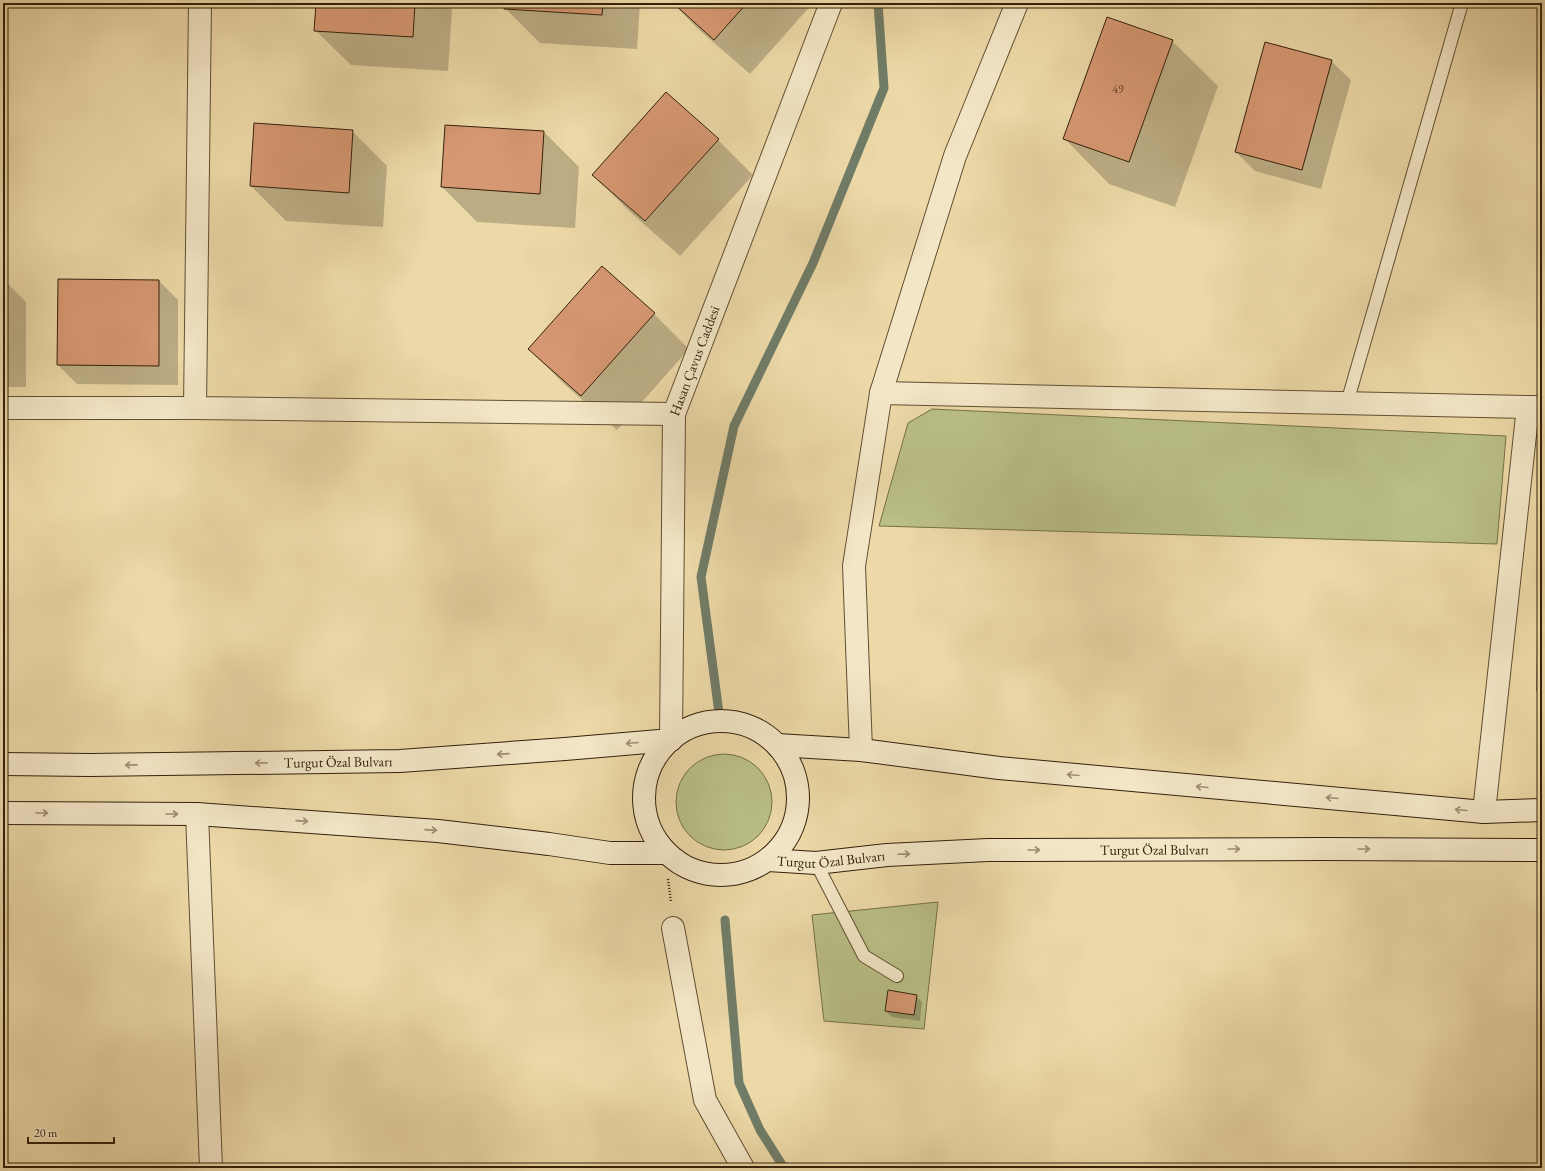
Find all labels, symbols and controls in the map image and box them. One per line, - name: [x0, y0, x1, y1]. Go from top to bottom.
- house number: 49: [1112, 81, 1124, 97]
- street label: Hasan Çavus Caddesi: [665, 303, 724, 418]
- one-way arrow: [626, 740, 639, 747]
- one-way arrow: [497, 750, 510, 757]
- street label: Turgut Özal Bulvarı: [284, 752, 393, 771]
- one-way arrow: [255, 759, 268, 767]
- one-way arrow: [125, 761, 138, 769]
- one-way arrow: [1067, 771, 1080, 778]
- one-way arrow: [1196, 783, 1209, 790]
- one-way arrow: [1326, 795, 1339, 802]
- one-way arrow: [1455, 807, 1468, 814]
- one-way arrow: [35, 809, 48, 817]
- one-way arrow: [165, 810, 178, 818]
- one-way arrow: [295, 818, 308, 825]
- one-way arrow: [424, 827, 437, 834]
- street label: Turgut Özal Bulvarı: [1100, 840, 1209, 859]
- one-way arrow: [1227, 845, 1240, 853]
- one-way arrow: [1357, 845, 1370, 853]
- street label: Turgut Özal Bulvarı: [776, 846, 886, 872]
- one-way arrow: [1027, 846, 1040, 854]
- one-way arrow: [897, 850, 910, 858]
- scale bar: [28, 1119, 114, 1145]
- text: 20 m: [34, 1125, 58, 1141]

